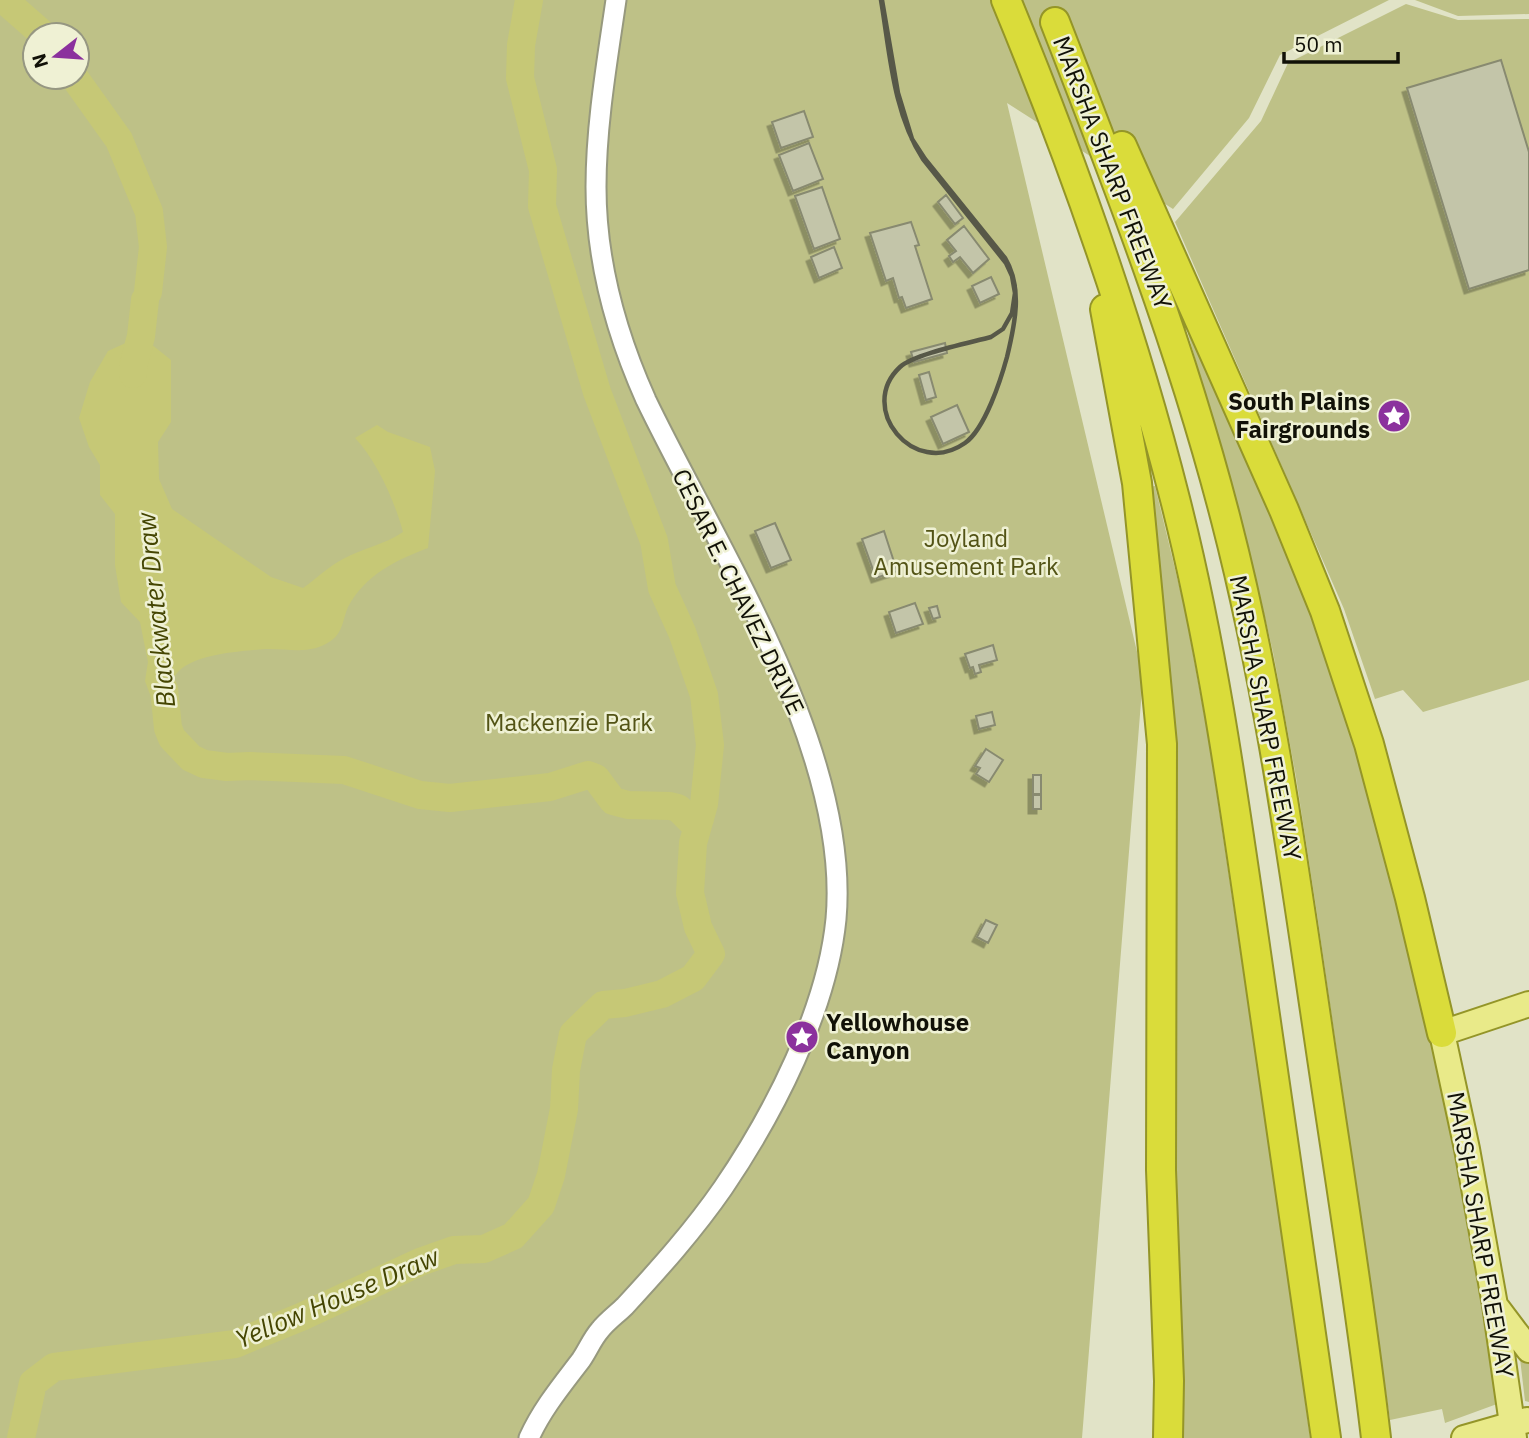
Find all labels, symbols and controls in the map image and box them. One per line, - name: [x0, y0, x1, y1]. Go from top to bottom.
- north arrow: [21, 21, 91, 91]
- scale bar: [1284, 21, 1398, 65]
- text: 50 m: [1294, 30, 1343, 58]
- street label: MARSHA SHARP FREEWAY: [1046, 31, 1180, 314]
- text: N: [26, 51, 53, 71]
- place label: South Plains Fairgrounds: [1228, 385, 1370, 445]
- place icon: South Plains Fairgrounds: [1375, 397, 1413, 435]
- street label: CESAR E. CHAVEZ DRIVE: [665, 463, 812, 720]
- water label: Blackwater Draw: [128, 510, 182, 709]
- park label: Joyland Amusement Park: [873, 522, 1059, 582]
- street label: MARSHA SHARP FREEWAY: [1223, 572, 1309, 863]
- park label: Mackenzie Park: [485, 706, 653, 738]
- place label: Yellowhouse Canyon: [826, 1006, 969, 1066]
- place icon: Yellowhouse Canyon: [783, 1018, 821, 1056]
- street label: MARSHA SHARP FREEWAY: [1440, 1089, 1522, 1381]
- water label: Yellow House Draw: [229, 1238, 444, 1355]

